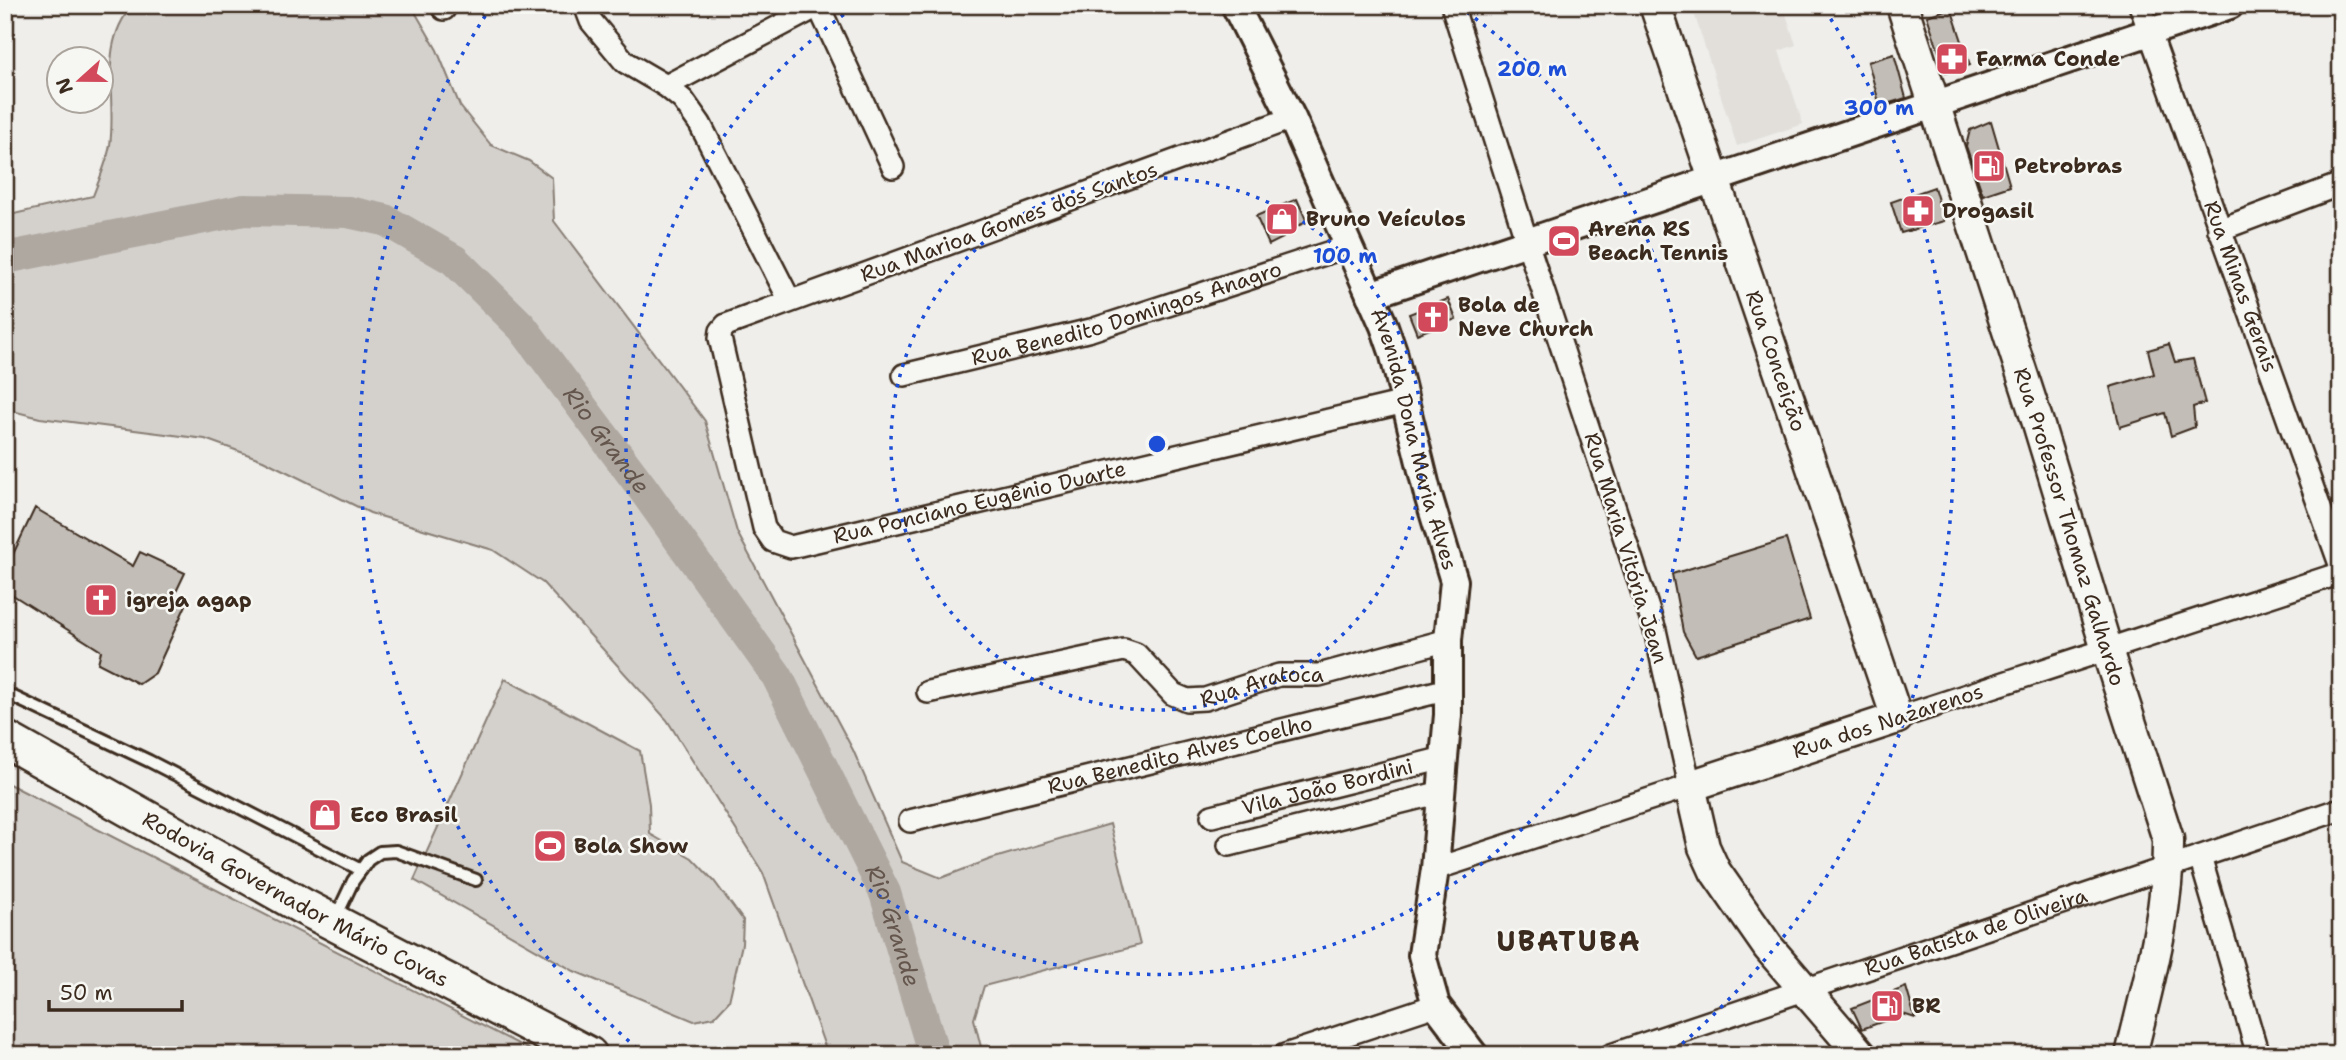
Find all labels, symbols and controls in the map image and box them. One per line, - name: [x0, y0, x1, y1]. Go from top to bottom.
- pharmacy icon: Farma Conde: [1933, 40, 1971, 78]
- place label: Farma Conde: [1976, 45, 2120, 73]
- north arrow: [46, 46, 116, 116]
- text: 200 m: [1497, 55, 1567, 83]
- text: N: [50, 74, 79, 97]
- text: 300 m: [1844, 94, 1914, 122]
- fuel station icon: Petrobras: [1970, 147, 2008, 185]
- place label: Petrobras: [2014, 152, 2122, 180]
- street label: Rua Marioa Gomes dos Santos: [857, 155, 1161, 289]
- pharmacy icon: Drogasil: [1899, 192, 1937, 230]
- place label: Drogasil: [1942, 197, 2034, 225]
- street label: Rua Minas Gerais: [2197, 197, 2284, 376]
- shop icon: Bruno Veículos: [1263, 200, 1301, 238]
- place label: Bruno Veículos: [1306, 205, 1466, 233]
- place label: Arena RS Beach Tennis: [1588, 215, 1728, 267]
- sports icon: Arena RS Beach Tennis: [1545, 222, 1583, 260]
- text: 100 m: [1313, 242, 1377, 270]
- street label: Rua Benedito Domingos Anagro: [969, 255, 1285, 372]
- street label: Rua Conceição: [1739, 287, 1813, 435]
- place label: Bola de Neve Church: [1458, 291, 1594, 343]
- church icon: Bola de Neve Church: [1414, 298, 1452, 336]
- street label: Avenida Dona Maria Alves: [1364, 303, 1464, 573]
- street label: Rua Professor Thomaz Galhardo: [2007, 364, 2132, 689]
- water label: Rio Grande: [557, 380, 657, 500]
- street label: Rua Maria Vitória Jean: [1578, 429, 1675, 667]
- centre of rings: [1145, 432, 1169, 456]
- street label: Rua Ponciano Eugênio Duarte: [830, 454, 1129, 551]
- church icon: igreja agap: [82, 581, 120, 619]
- place label: igreja agap: [126, 586, 251, 614]
- street label: Rua Aratoca: [1197, 661, 1324, 714]
- street label: Rua dos Nazarenos: [1789, 677, 1987, 765]
- street label: Rua Benedito Alves Coelho: [1045, 709, 1315, 801]
- street label: Vila João Bordini: [1239, 752, 1416, 822]
- shop icon: Eco Brasil: [306, 796, 344, 834]
- place label: Eco Brasil: [350, 801, 458, 829]
- street label: Rodovia Governador Mário Covas: [137, 805, 454, 994]
- sports icon: Bola Show: [531, 827, 569, 865]
- place label: Bola Show: [574, 832, 688, 860]
- water label: Rio Grande: [858, 859, 927, 990]
- street label: Rua Batista de Oliveira: [1861, 881, 2091, 983]
- district label: UBATUBA: [1496, 922, 1642, 960]
- scale bar: [49, 969, 182, 1013]
- text: 50 m: [60, 979, 113, 1007]
- fuel station icon: BR: [1868, 987, 1906, 1025]
- place label: BR: [1912, 992, 1941, 1020]

